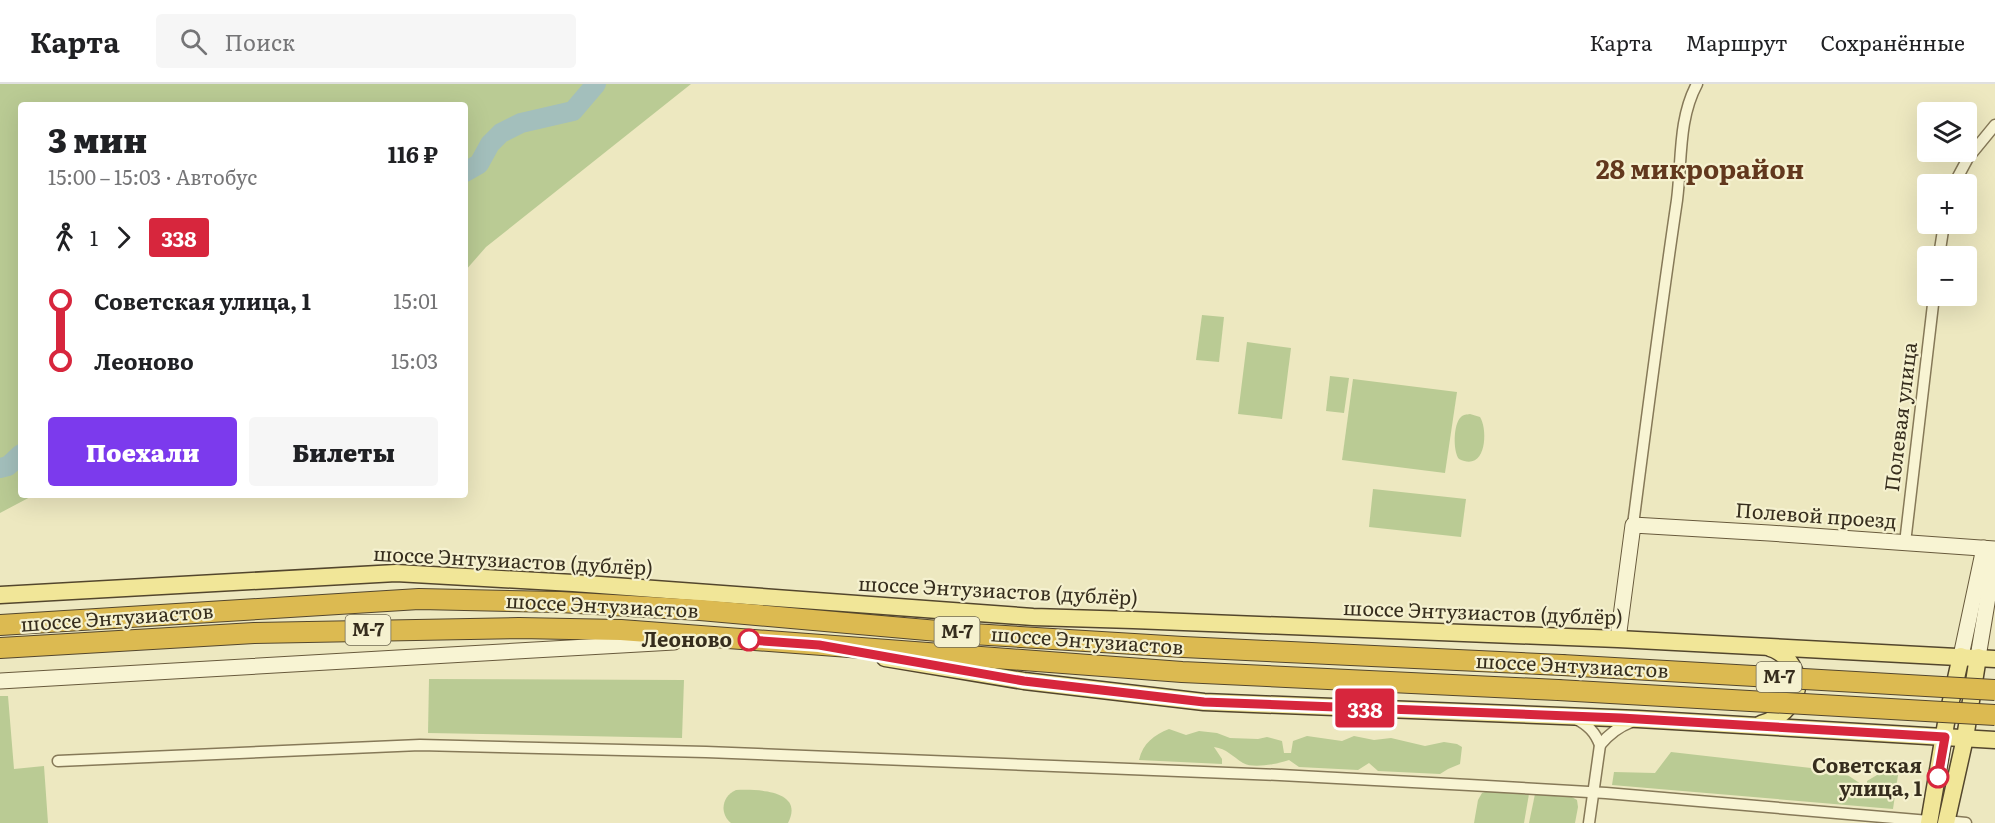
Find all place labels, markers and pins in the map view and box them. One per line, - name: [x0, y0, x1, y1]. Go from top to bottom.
- place label: Леоново: [641, 623, 732, 653]
- marker: Леоново: [738, 629, 760, 651]
- place label: Советская улица, 1: [1812, 749, 1922, 802]
- marker: Советская улица, 1: [1927, 766, 1949, 788]

